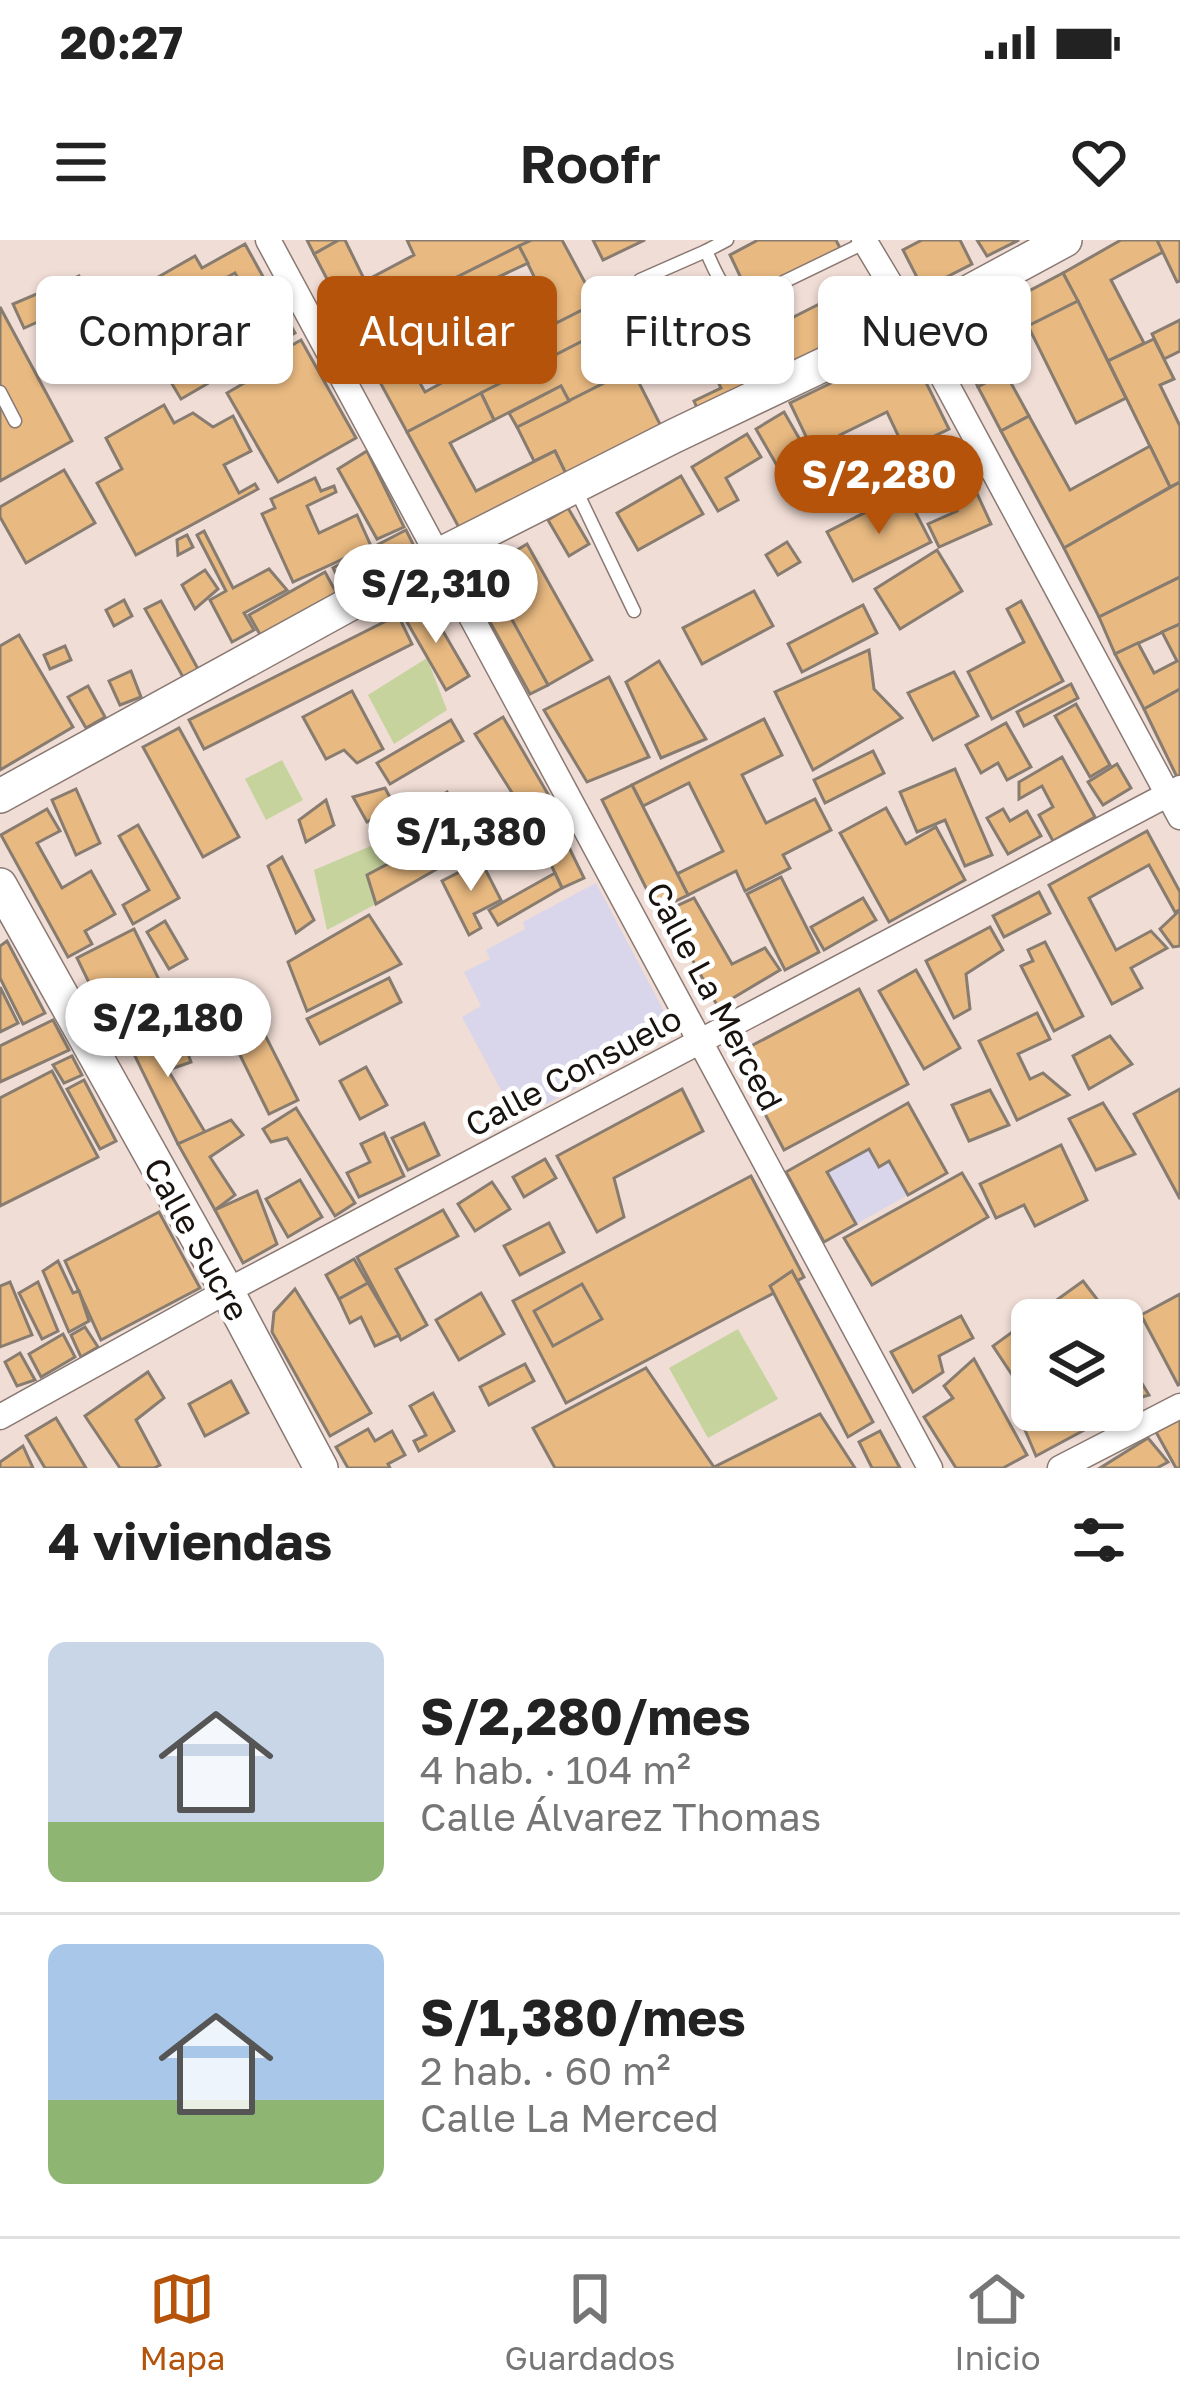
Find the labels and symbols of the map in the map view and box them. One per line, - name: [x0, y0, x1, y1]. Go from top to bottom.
- pin: S/2,280: [768, 435, 990, 537]
- pin: S/2,310: [325, 544, 547, 646]
- pin: S/1,380: [360, 792, 582, 894]
- street label: Calle La Merced: [638, 875, 792, 1117]
- pin: S/2,180: [57, 978, 279, 1080]
- street label: Calle Consuelo: [459, 998, 687, 1144]
- street label: Calle Sucre: [136, 1151, 258, 1327]

